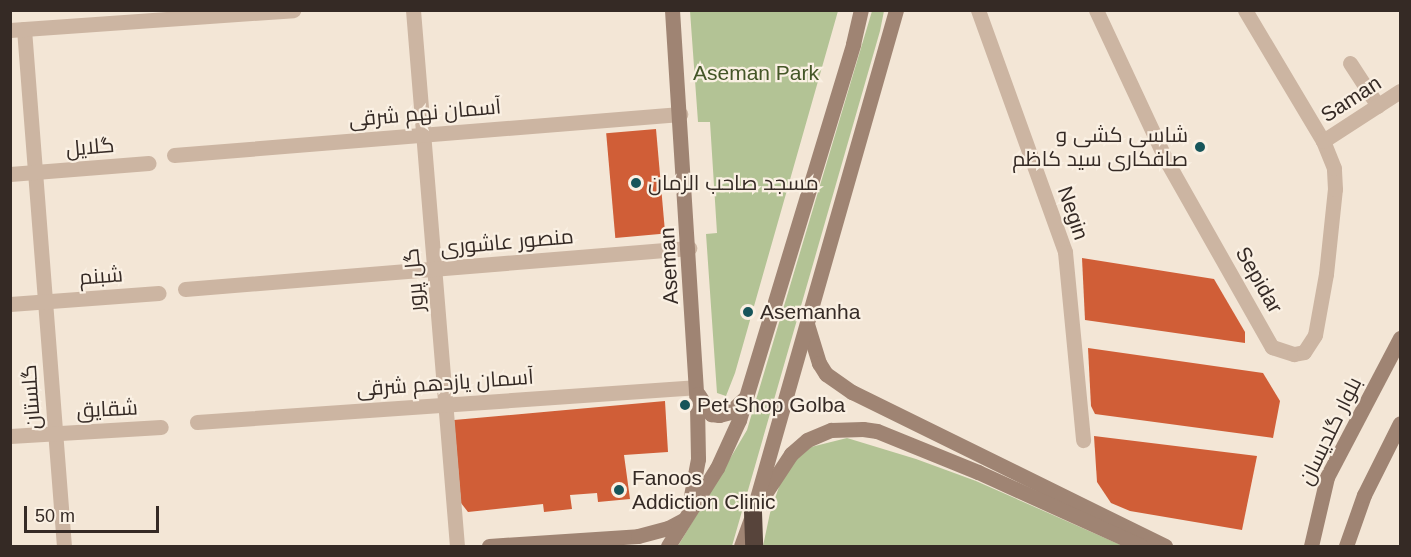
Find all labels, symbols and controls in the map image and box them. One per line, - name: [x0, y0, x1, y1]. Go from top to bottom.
- park label: Aseman Park: [693, 60, 819, 86]
- street label: Saman: [1316, 70, 1386, 128]
- street label: آسمان نهم شرقی: [348, 94, 502, 132]
- place label: شاسی کشی و صافکاری سید کاظم: [1012, 122, 1188, 172]
- street label: گلایل: [65, 132, 115, 162]
- marker: شاسی کشی و صافکاری سید کاظم: [1193, 140, 1207, 154]
- place label: مسجد صاحب الزمان: [648, 170, 819, 196]
- marker: مسجد صاحب الزمان: [629, 176, 643, 190]
- street label: Negin: [1052, 183, 1094, 243]
- street label: منصور عاشوری: [439, 224, 575, 260]
- street label: Aseman: [654, 227, 684, 305]
- street label: Sepidar: [1230, 242, 1288, 318]
- street label: گل پرور: [399, 247, 429, 313]
- street label: شبنم: [78, 262, 124, 290]
- place label: Asemanha: [760, 299, 860, 325]
- marker: Asemanha: [741, 305, 755, 319]
- street label: گلستان: [16, 364, 46, 430]
- street label: آسمان یازدهم شرقی: [356, 364, 534, 402]
- street label: بلوار گلدیسان: [1293, 373, 1367, 489]
- place label: Pet Shop Golba: [697, 392, 845, 418]
- street label: شقایق: [76, 395, 138, 423]
- marker: Pet Shop Golba: [678, 398, 692, 412]
- place label: Fanoos Addiction Clinic: [632, 465, 776, 515]
- marker: Fanoos Addiction Clinic: [610, 481, 628, 499]
- scale bar: [27, 494, 162, 532]
- text: 50 m: [35, 506, 75, 526]

